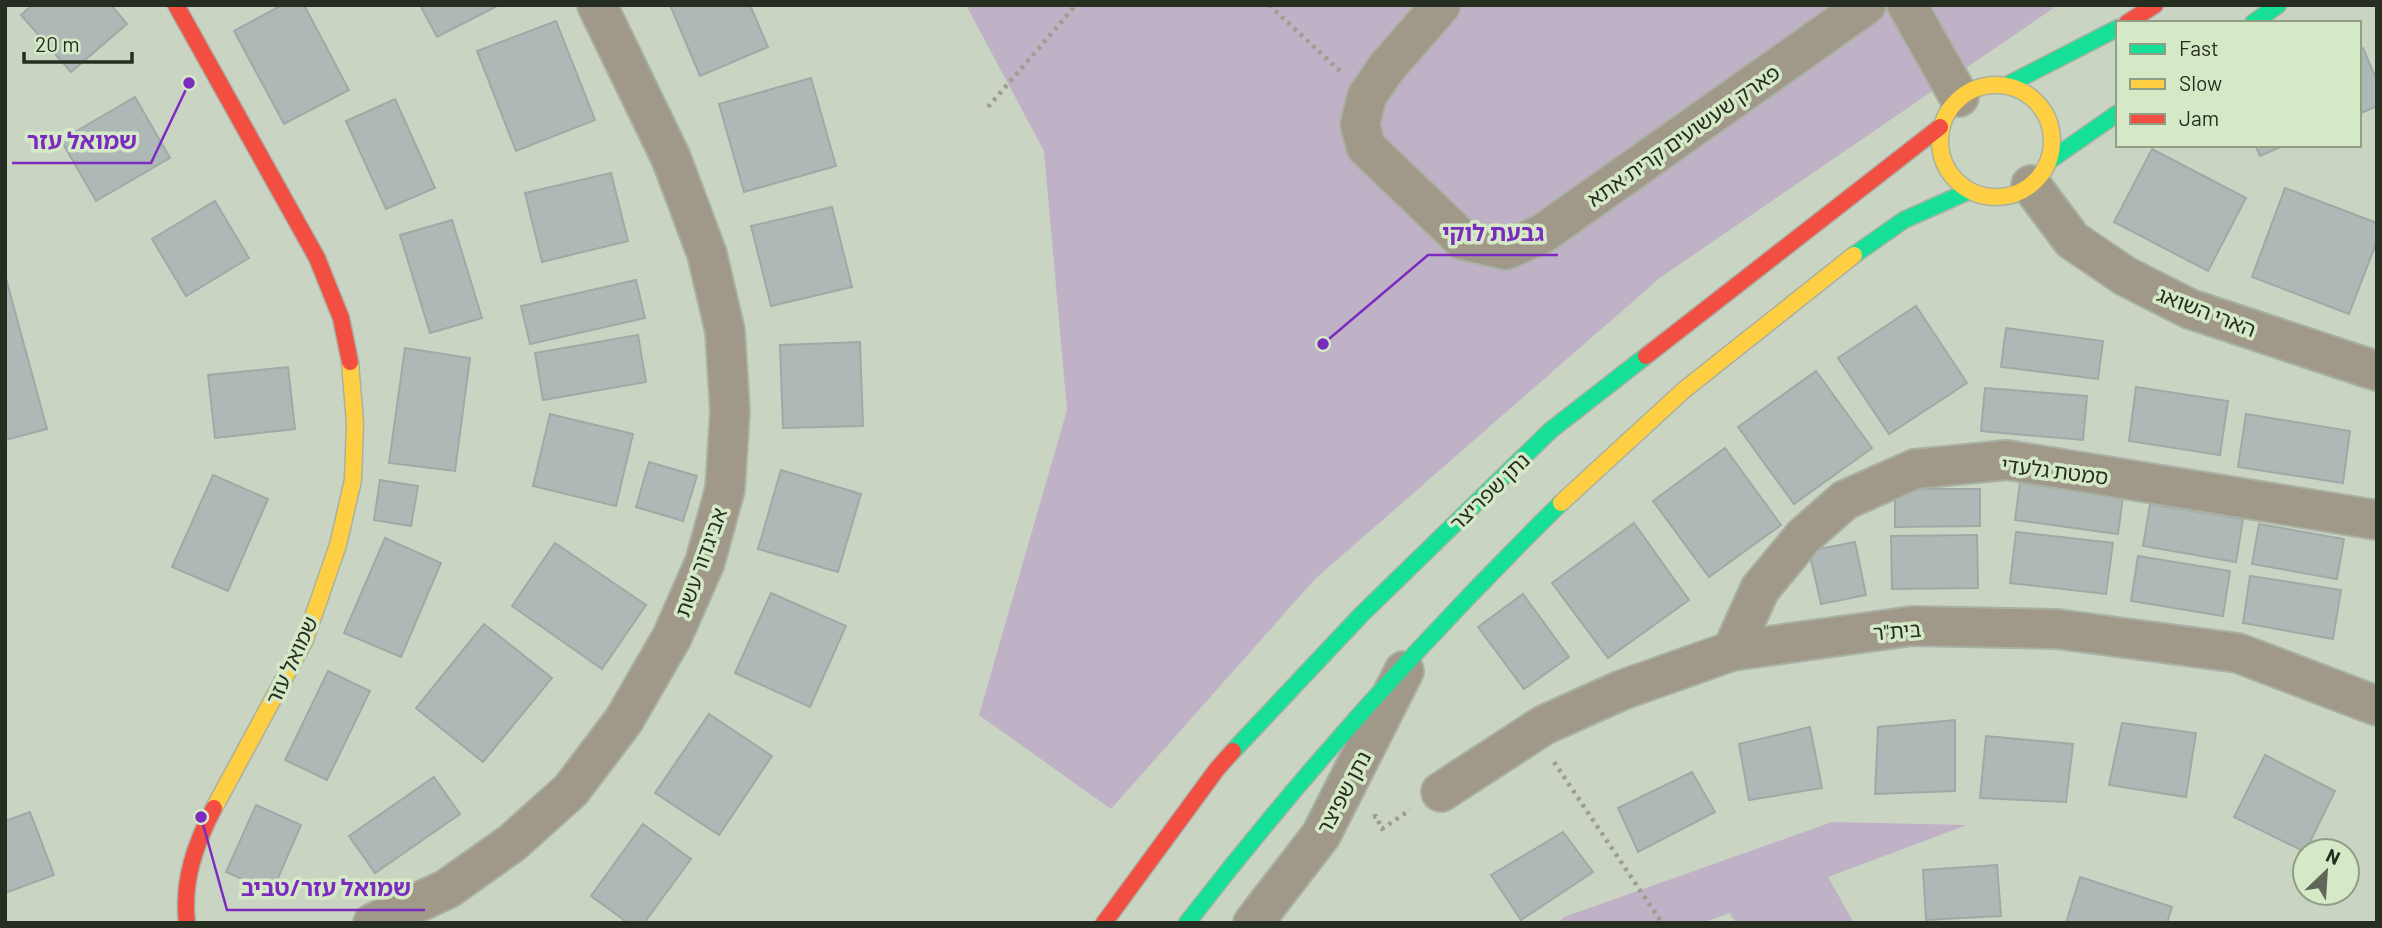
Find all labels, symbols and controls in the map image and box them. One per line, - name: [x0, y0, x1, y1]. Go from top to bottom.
- scale bar: [24, 21, 133, 65]
- legend: [2116, 21, 2361, 147]
- text: 20 m: [35, 31, 80, 56]
- text: Fast: [2179, 35, 2219, 60]
- street label: פארק שעשועים קרית אתא: [1582, 59, 1784, 211]
- text: Slow: [2179, 70, 2222, 95]
- text: Jam: [2179, 105, 2219, 130]
- callout: שמואל עזר: [12, 119, 151, 163]
- text: שמואל עזר: [27, 126, 137, 154]
- callout: גבעת לוקי: [1428, 211, 1558, 255]
- text: גבעת לוקי: [1442, 218, 1544, 246]
- street label: הארי השואג: [2154, 281, 2260, 341]
- street label: נתן שפריצר: [1444, 447, 1534, 535]
- street label: סמטת גלעדי: [2000, 451, 2110, 489]
- street label: אביגדור עשת: [669, 504, 731, 620]
- street label: שמואל עזר: [260, 612, 322, 708]
- street label: בית"ר: [1872, 615, 1922, 645]
- street label: נתן שפיצר: [1311, 746, 1375, 838]
- north arrow: [2291, 837, 2361, 907]
- text: N: [2323, 843, 2344, 869]
- callout: שמואל עזר/טביב: [227, 866, 425, 910]
- text: שמואל עזר/טביב: [241, 873, 411, 901]

